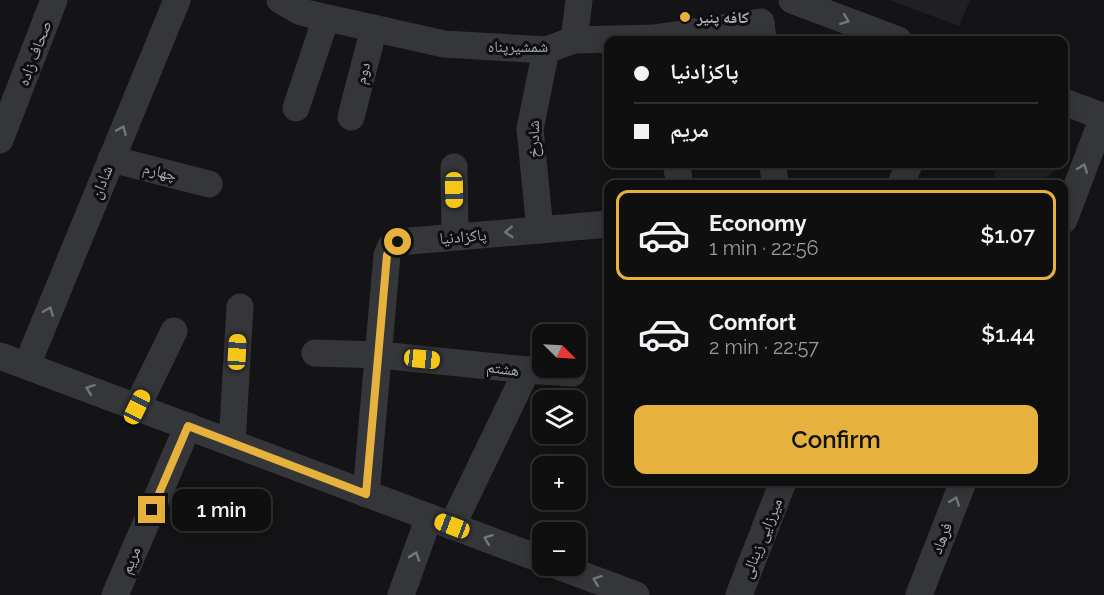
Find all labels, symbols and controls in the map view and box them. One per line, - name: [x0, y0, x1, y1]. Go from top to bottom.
- place label: کافه پنیر: [696, 8, 749, 27]
- marker: کافه پنیر: [678, 10, 692, 24]
- one-way arrow: [839, 13, 850, 25]
- street label: صحاف زاده: [13, 18, 56, 88]
- street label: شمشیرپناه: [488, 37, 548, 56]
- text: پاکزادنیا: [670, 58, 738, 84]
- street label: دوم: [351, 60, 375, 86]
- text: مریم: [670, 116, 709, 142]
- street label: شادرخ: [524, 120, 544, 158]
- one-way arrow: [115, 126, 127, 137]
- street label: چهارم: [141, 158, 179, 186]
- street label: شادان: [86, 163, 118, 202]
- one-way arrow: [1076, 163, 1088, 174]
- car: [445, 172, 463, 208]
- icon: car: [637, 208, 691, 262]
- text: Economy: [709, 210, 807, 236]
- text: $1.07: [981, 222, 1035, 248]
- street label: پاکزادنیا: [439, 225, 488, 248]
- one-way arrow: [504, 225, 513, 238]
- route start: [384, 228, 411, 255]
- text: 1 min · 22:56: [709, 236, 819, 260]
- one-way arrow: [42, 306, 54, 317]
- icon: car: [637, 307, 691, 361]
- text: Comfort: [709, 309, 796, 335]
- text: $1.44: [981, 321, 1035, 347]
- north arrow: [532, 324, 586, 378]
- map controls: [532, 324, 586, 576]
- car: [227, 334, 247, 370]
- text: 2 min · 22:57: [709, 335, 819, 359]
- car: [403, 348, 441, 370]
- street label: هشتم: [485, 357, 520, 381]
- one-way arrow: [85, 384, 96, 396]
- car: [121, 387, 153, 427]
- button: layers: [532, 390, 586, 444]
- button: Confirm: [634, 405, 1038, 474]
- button: +: [532, 456, 586, 510]
- callout: 1 min: [173, 489, 272, 531]
- street label: میرزایی زینالی: [737, 495, 787, 581]
- route end: [138, 496, 165, 523]
- one-way arrow: [948, 496, 960, 507]
- text: 1 min: [197, 498, 246, 522]
- car: [432, 511, 472, 541]
- street label: فرهاد: [927, 520, 956, 557]
- button: −: [532, 522, 586, 576]
- one-way arrow: [483, 534, 494, 547]
- street label: مریم: [116, 544, 146, 577]
- one-way arrow: [408, 551, 421, 562]
- one-way arrow: [592, 575, 602, 588]

